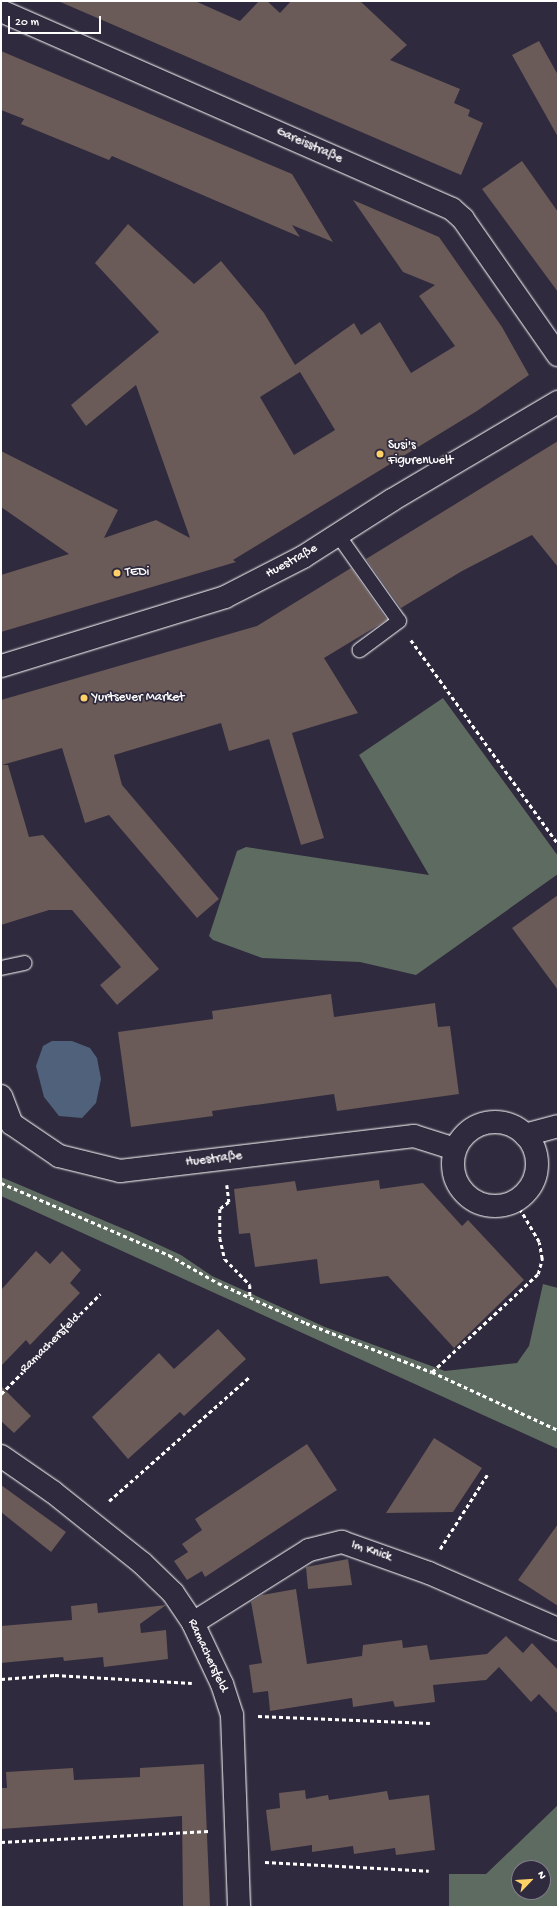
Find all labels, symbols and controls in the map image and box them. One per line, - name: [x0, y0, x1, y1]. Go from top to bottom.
- scale bar: [10, 8, 103, 34]
- text: 20 m: [15, 16, 39, 30]
- street label: Gareisstraße: [273, 124, 345, 168]
- place label: Susi's Figurenwelt: [388, 439, 453, 470]
- marker: Susi's Figurenwelt: [375, 449, 385, 459]
- street label: Huestraße: [263, 541, 321, 583]
- place label: TEDi: [125, 565, 149, 581]
- marker: TEDi: [112, 568, 122, 578]
- place label: Yurtsever Market: [92, 690, 184, 706]
- marker: Yurtsever Market: [79, 693, 89, 703]
- street label: Huestraße: [185, 1149, 243, 1171]
- street label: Ramachersfeld: [18, 1311, 84, 1377]
- street label: Im Knick: [349, 1538, 393, 1566]
- street label: Ramachersfeld: [183, 1617, 231, 1695]
- north arrow: [511, 1860, 551, 1900]
- text: N: [534, 1870, 548, 1881]

